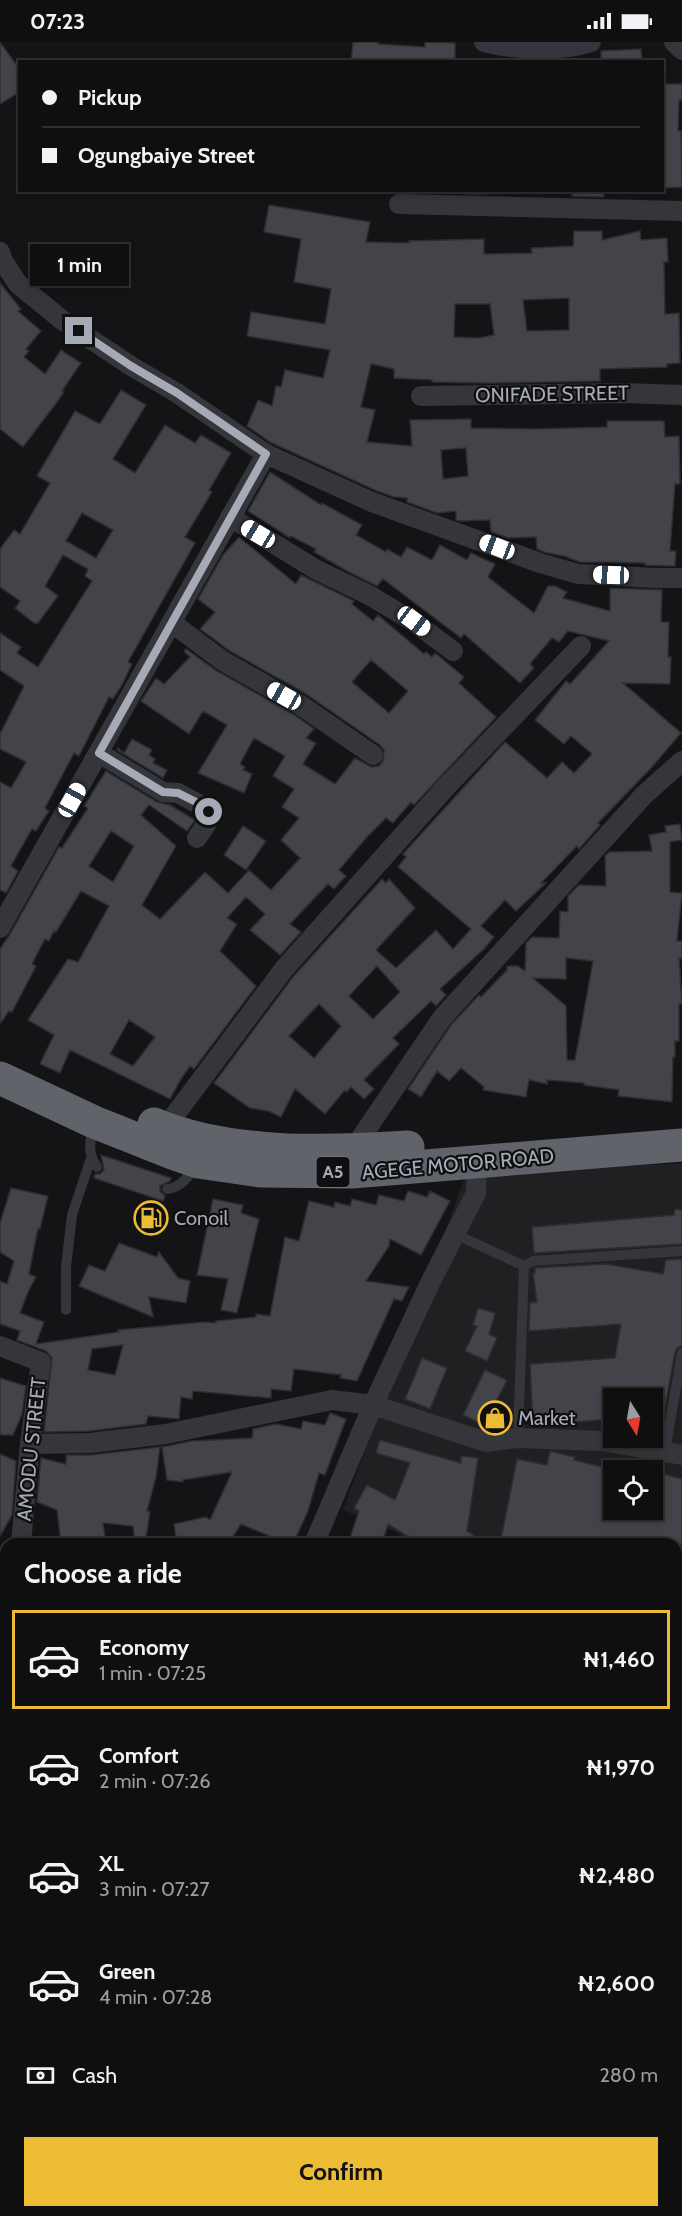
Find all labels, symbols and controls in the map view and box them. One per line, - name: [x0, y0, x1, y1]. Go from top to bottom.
- text: 07:23: [30, 8, 85, 35]
- text: Pickup: [78, 84, 142, 111]
- text: Ogungbaiye Street: [78, 142, 255, 169]
- callout: 1 min: [29, 244, 128, 286]
- text: 1 min: [57, 253, 102, 277]
- route end: [65, 317, 92, 344]
- street label: ONIFADE STREET: [475, 381, 629, 407]
- car: [238, 517, 278, 551]
- car: [477, 532, 517, 562]
- car: [593, 565, 629, 585]
- car: [394, 603, 434, 639]
- car: [264, 679, 304, 713]
- car: [55, 780, 89, 820]
- route start: [195, 798, 222, 825]
- street label: AGEGE MOTOR ROAD: [361, 1144, 555, 1184]
- road number: A5: [316, 1157, 350, 1187]
- fuel station icon: Conoil: [133, 1200, 169, 1236]
- place label: Conoil: [174, 1206, 228, 1230]
- street label: AMODU STREET: [12, 1376, 51, 1522]
- north arrow: [603, 1388, 663, 1448]
- map controls: [603, 1388, 663, 1520]
- shop icon: Market: [477, 1400, 513, 1436]
- place label: Market: [518, 1406, 576, 1430]
- button: locate: [603, 1460, 663, 1520]
- text: Choose a ride: [24, 1557, 182, 1590]
- icon: car: [27, 1633, 81, 1687]
- text: Economy: [99, 1634, 189, 1661]
- text: ₦1,460: [582, 1646, 655, 1673]
- text: 1 min · 07:25: [99, 1661, 206, 1685]
- icon: car: [27, 1741, 81, 1795]
- text: Comfort: [99, 1742, 178, 1769]
- text: ₦1,970: [585, 1754, 655, 1781]
- text: 2 min · 07:26: [99, 1769, 211, 1793]
- icon: car: [27, 1849, 81, 1903]
- text: XL: [99, 1850, 124, 1877]
- text: ₦2,480: [578, 1862, 655, 1889]
- text: 3 min · 07:27: [99, 1877, 210, 1901]
- icon: car: [27, 1957, 81, 2011]
- text: Green: [99, 1958, 155, 1985]
- text: ₦2,600: [577, 1970, 655, 1997]
- text: 4 min · 07:28: [99, 1985, 212, 2009]
- icon: cash: [24, 2059, 57, 2092]
- text: Cash: [72, 2062, 117, 2089]
- text: 280 m: [599, 2063, 658, 2087]
- button: Confirm: [24, 2137, 658, 2206]

